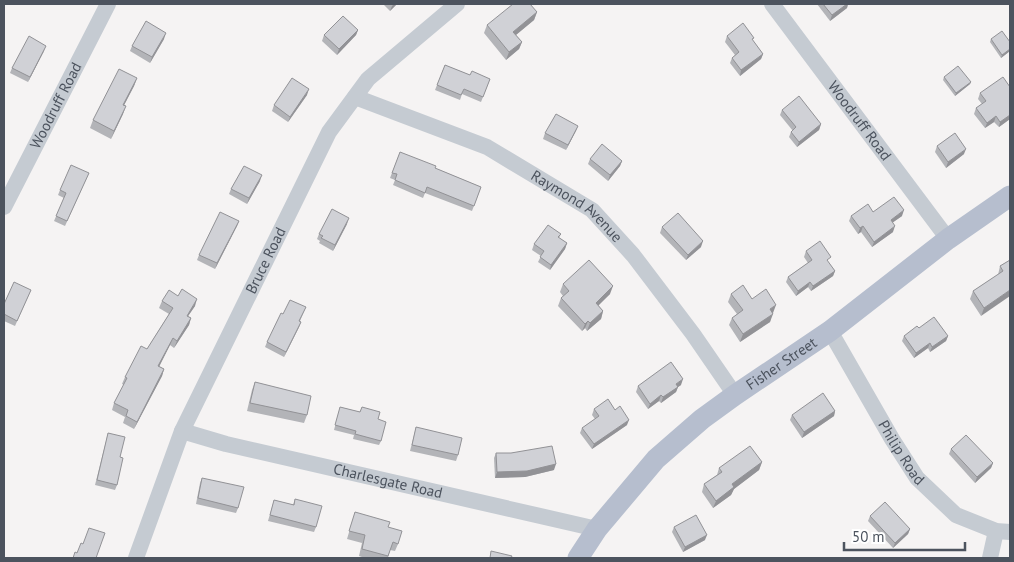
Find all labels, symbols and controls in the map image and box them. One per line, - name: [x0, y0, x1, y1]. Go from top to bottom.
- street label: Woodruff Road: [26, 59, 86, 152]
- street label: Woodruff Road: [824, 77, 896, 164]
- street label: Raymond Avenue: [528, 166, 627, 246]
- street label: Bruce Road: [241, 224, 290, 297]
- street label: Fisher Street: [742, 333, 820, 394]
- street label: Philip Road: [874, 417, 929, 489]
- street label: Charlesgate Road: [332, 459, 445, 502]
- scale bar: [844, 520, 965, 552]
- text: 50 m: [852, 527, 885, 546]

